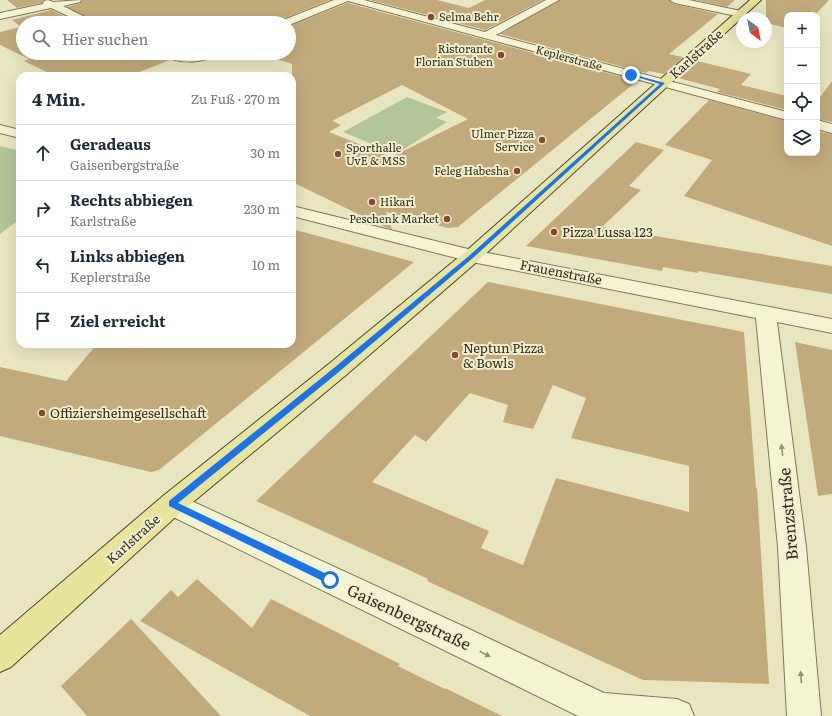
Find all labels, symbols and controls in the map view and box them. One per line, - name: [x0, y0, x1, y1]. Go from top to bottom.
- place label: Selma Behr: [439, 8, 500, 24]
- marker: Selma Behr: [426, 12, 436, 22]
- north arrow: [736, 12, 772, 48]
- map controls: [784, 12, 820, 156]
- button: +: [784, 12, 820, 48]
- search box: [16, 16, 296, 60]
- street label: Karlstraße: [665, 24, 727, 83]
- icon: search: [30, 27, 52, 49]
- text: Hier suchen: [62, 27, 148, 50]
- place label: Ristorante Florian Stuben: [415, 40, 493, 69]
- street label: Keplerstraße: [534, 41, 604, 74]
- button: −: [784, 48, 820, 84]
- marker: Ristorante Florian Stuben: [496, 50, 506, 60]
- route end: [622, 66, 640, 84]
- button: locate: [784, 84, 820, 120]
- text: 4 Min.: [32, 86, 86, 111]
- text: Zu Fuß · 270 m: [191, 89, 280, 108]
- button: layers: [784, 120, 820, 156]
- place label: Ulmer Pizza Service: [471, 125, 534, 154]
- text: Geradeaus: [70, 132, 151, 155]
- marker: Ulmer Pizza Service: [537, 135, 547, 145]
- place label: Sporthalle UvE & MSS: [346, 139, 405, 168]
- icon: ahead: [32, 142, 54, 164]
- text: 30 m: [250, 143, 280, 162]
- marker: Sporthalle UvE & MSS: [333, 149, 343, 159]
- text: Gaisenbergstraße: [70, 155, 179, 174]
- place label: Feleg Habesha: [434, 162, 509, 178]
- marker: Feleg Habesha: [512, 166, 522, 176]
- text: Rechts abbiegen: [70, 188, 193, 211]
- place label: Hikari: [380, 193, 415, 209]
- marker: Hikari: [367, 197, 377, 207]
- icon: right: [32, 198, 54, 220]
- text: 230 m: [244, 199, 280, 218]
- place label: Peschenk Market: [349, 210, 440, 226]
- text: Karlstraße: [70, 211, 136, 230]
- marker: Peschenk Market: [442, 214, 452, 224]
- place label: Pizza Lussa 123: [562, 222, 653, 241]
- marker: Pizza Lussa 123: [549, 227, 559, 237]
- text: Links abbiegen: [70, 244, 185, 267]
- icon: left: [32, 254, 54, 276]
- street label: Frauenstraße: [518, 254, 604, 289]
- text: 10 m: [252, 255, 280, 274]
- text: Keplerstraße: [70, 267, 150, 286]
- text: Ziel erreicht: [70, 309, 165, 332]
- icon: arrive: [32, 310, 54, 332]
- place label: Neptun Pizza & Bowls: [463, 338, 544, 372]
- marker: Neptun Pizza & Bowls: [450, 350, 460, 360]
- place label: Offiziersheimgesellschaft: [50, 403, 207, 422]
- marker: Offiziersheimgesellschaft: [37, 408, 47, 418]
- one-way arrow: [779, 444, 785, 456]
- street label: Brenzstraße: [771, 467, 803, 561]
- street label: Karlstraße: [102, 509, 164, 568]
- route start: [321, 571, 339, 589]
- street label: Gaisenbergstraße: [344, 577, 475, 655]
- one-way arrow: [479, 650, 490, 657]
- one-way arrow: [798, 671, 805, 683]

